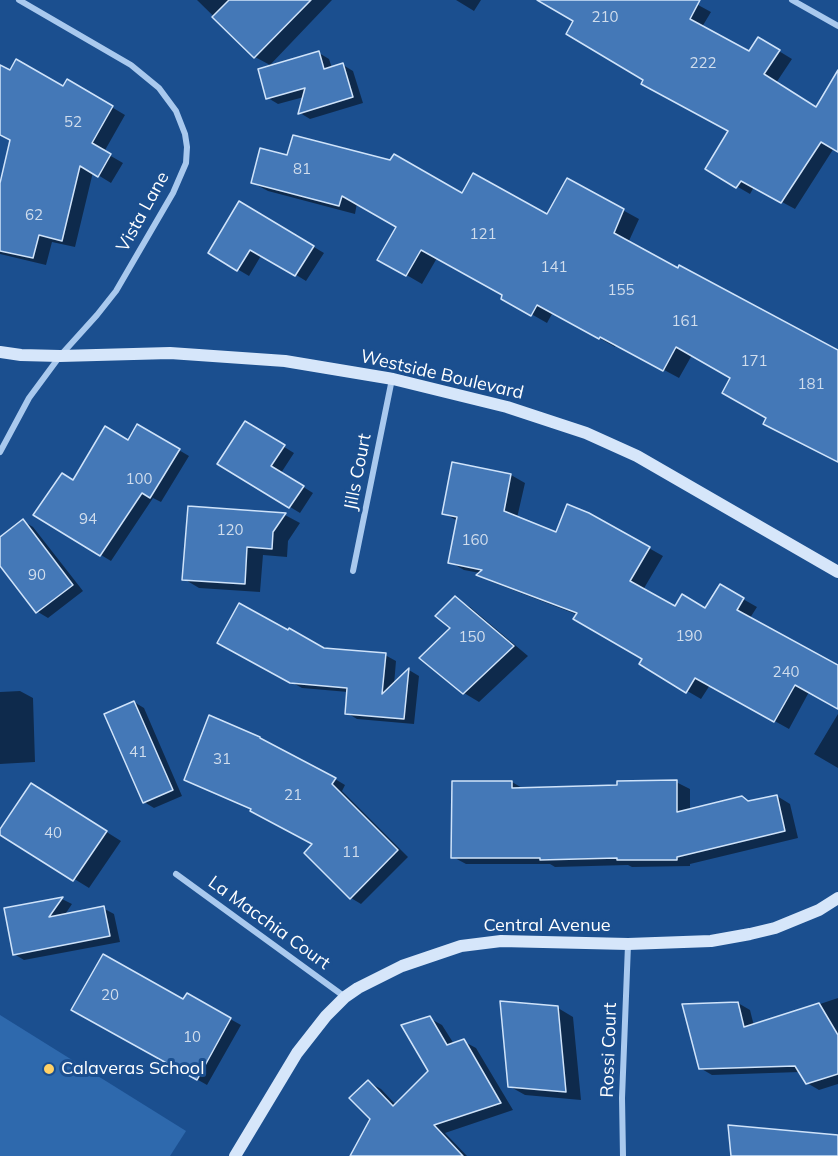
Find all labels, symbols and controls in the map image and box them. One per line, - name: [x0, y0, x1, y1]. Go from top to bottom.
- house number: 210: [592, 8, 618, 26]
- house number: 222: [690, 54, 716, 72]
- house number: 52: [64, 113, 82, 131]
- house number: 81: [293, 160, 311, 178]
- street label: Vista Lane: [112, 168, 174, 256]
- house number: 62: [25, 206, 43, 224]
- house number: 121: [470, 225, 496, 243]
- house number: 141: [541, 258, 567, 276]
- house number: 155: [608, 281, 634, 299]
- house number: 161: [672, 312, 698, 330]
- street label: Westside Boulevard: [358, 346, 526, 404]
- house number: 171: [741, 352, 767, 370]
- house number: 181: [798, 375, 824, 393]
- street label: Jills Court: [340, 432, 376, 512]
- house number: 100: [126, 470, 152, 488]
- house number: 94: [79, 510, 97, 528]
- house number: 120: [217, 521, 243, 539]
- house number: 160: [462, 531, 488, 549]
- house number: 90: [28, 566, 46, 584]
- house number: 190: [676, 627, 702, 645]
- house number: 150: [459, 628, 485, 646]
- house number: 240: [773, 663, 799, 681]
- house number: 41: [129, 743, 147, 761]
- house number: 31: [213, 750, 231, 768]
- house number: 21: [284, 786, 302, 804]
- house number: 40: [44, 824, 62, 842]
- house number: 11: [342, 843, 360, 861]
- street label: La Macchia Court: [204, 872, 334, 974]
- street label: Central Avenue: [483, 915, 611, 937]
- house number: 20: [101, 986, 119, 1004]
- street label: Rossi Court: [597, 1002, 621, 1098]
- house number: 10: [183, 1028, 201, 1046]
- place label: Calaveras School: [61, 1058, 204, 1080]
- marker: Calaveras School: [42, 1062, 56, 1076]

